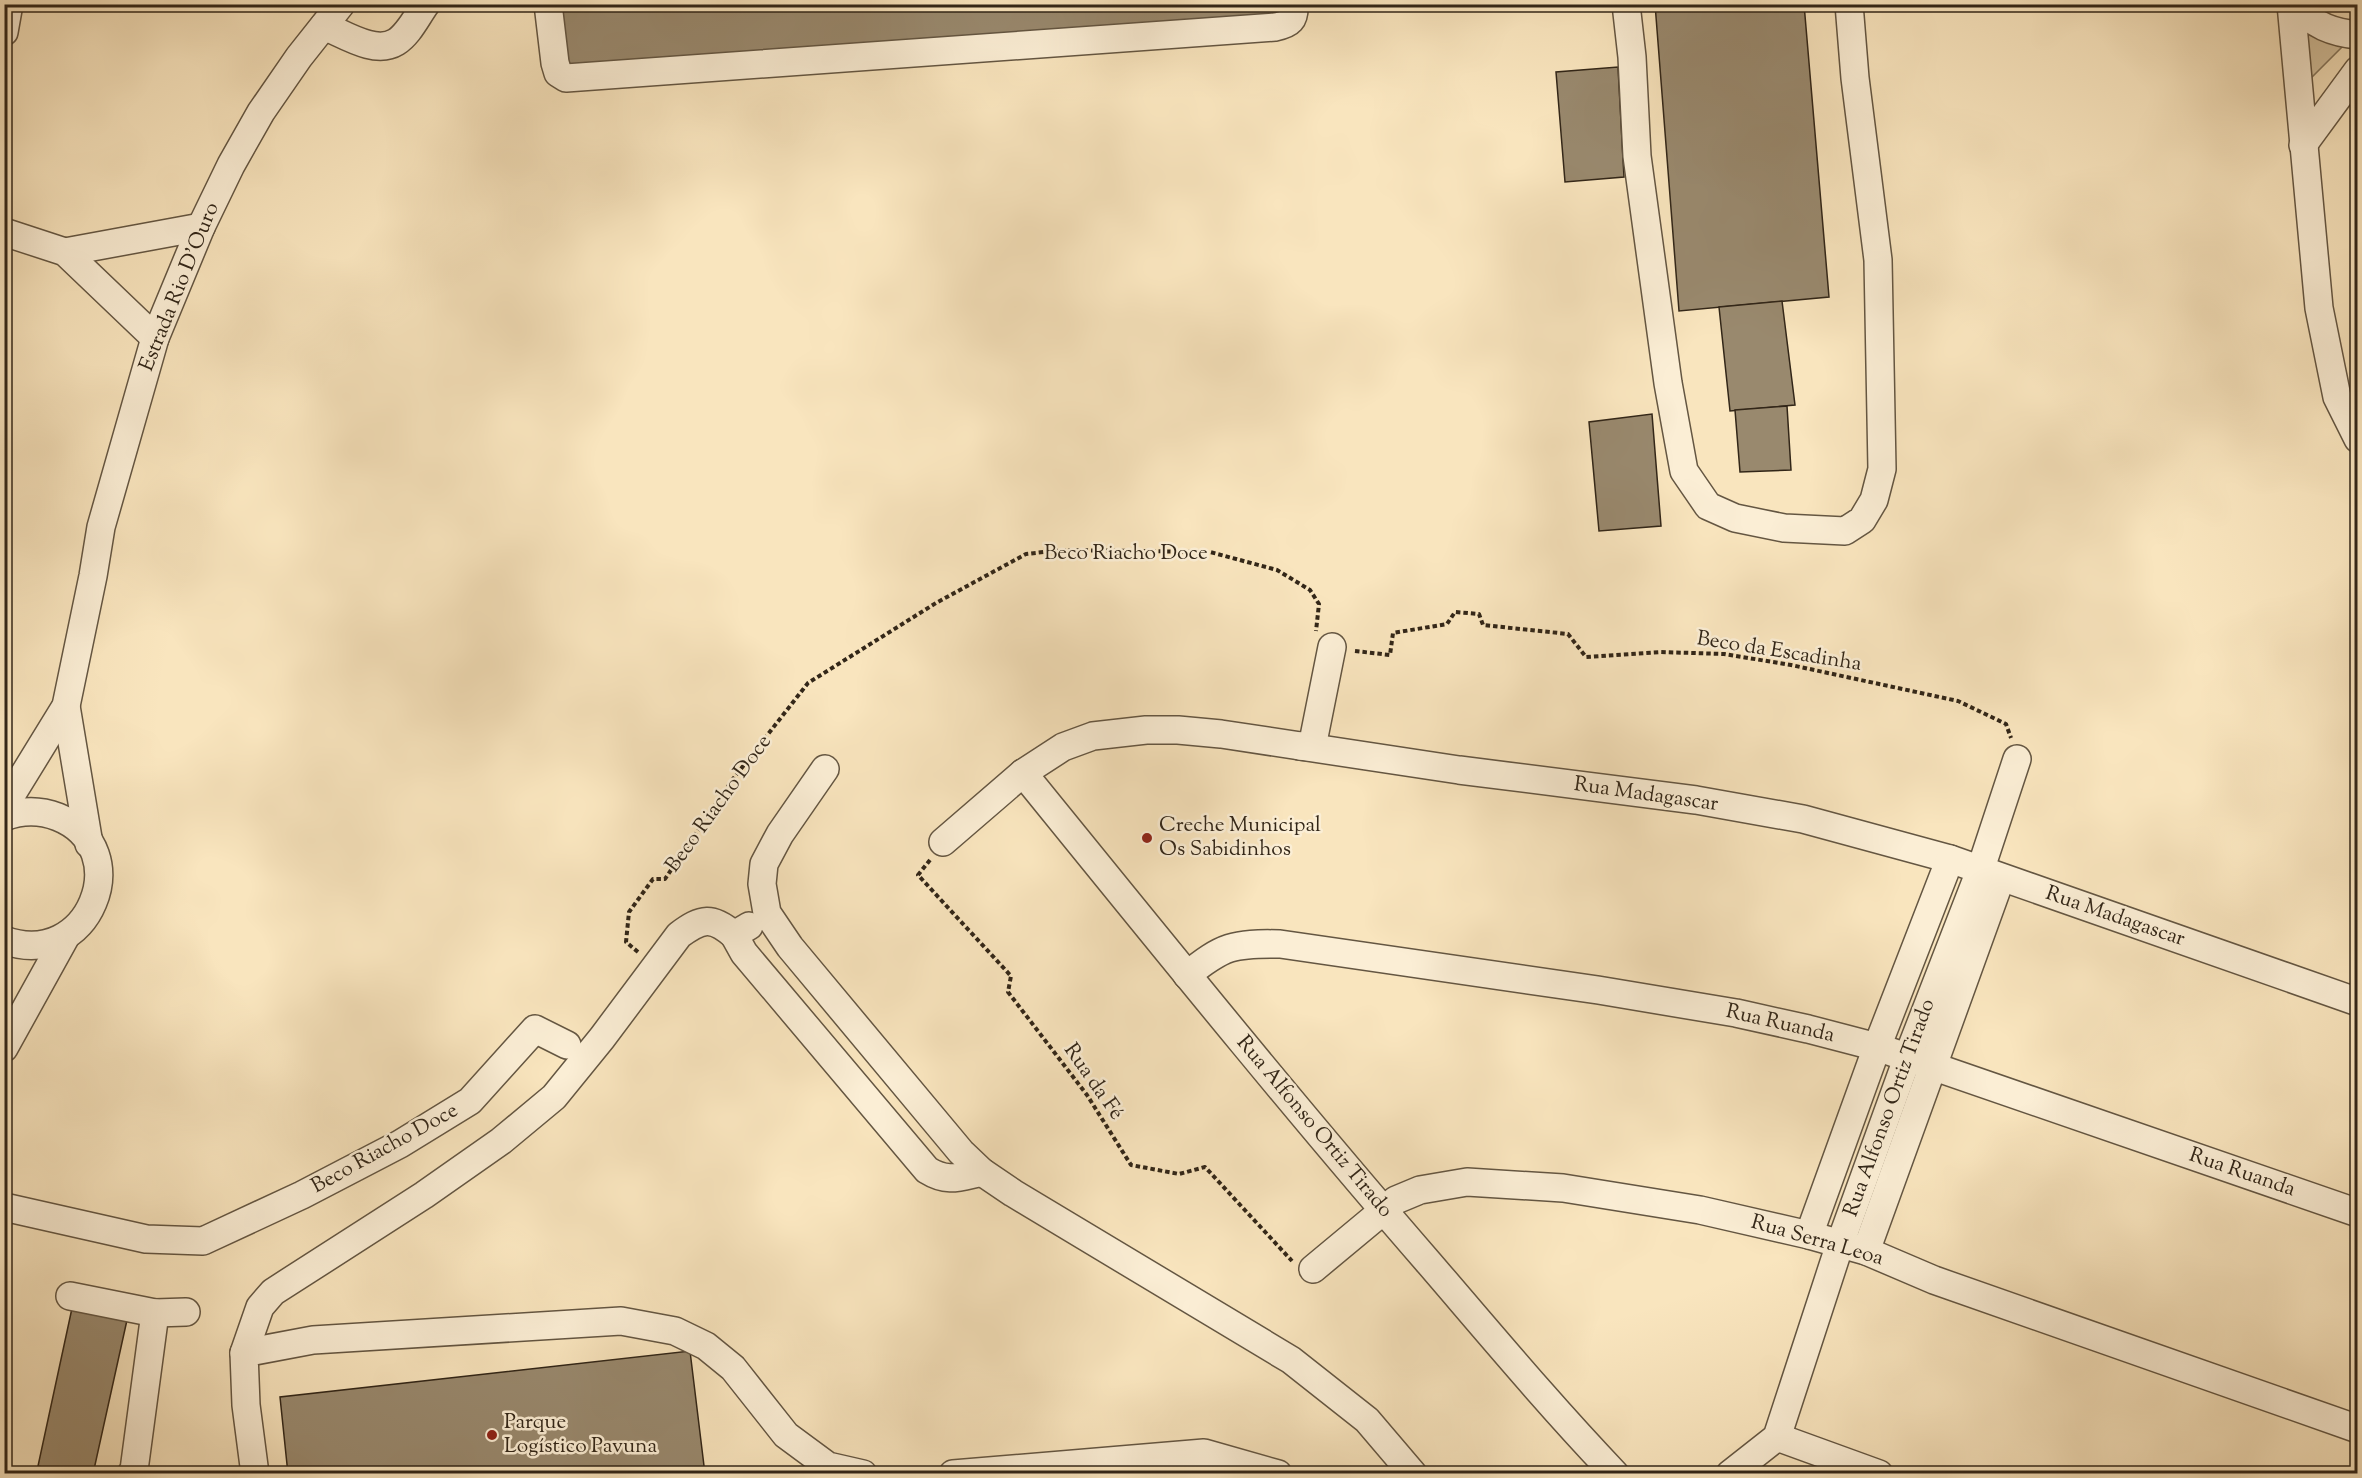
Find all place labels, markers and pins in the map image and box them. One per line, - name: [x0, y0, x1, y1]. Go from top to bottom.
- place label: Creche Municipal Os Sabidinhos: [1159, 811, 1321, 865]
- marker: Creche Municipal Os Sabidinhos: [1140, 831, 1154, 845]
- place label: Parque Logístico Pavuna: [504, 1408, 658, 1462]
- marker: Parque Logístico Pavuna: [485, 1428, 499, 1442]

